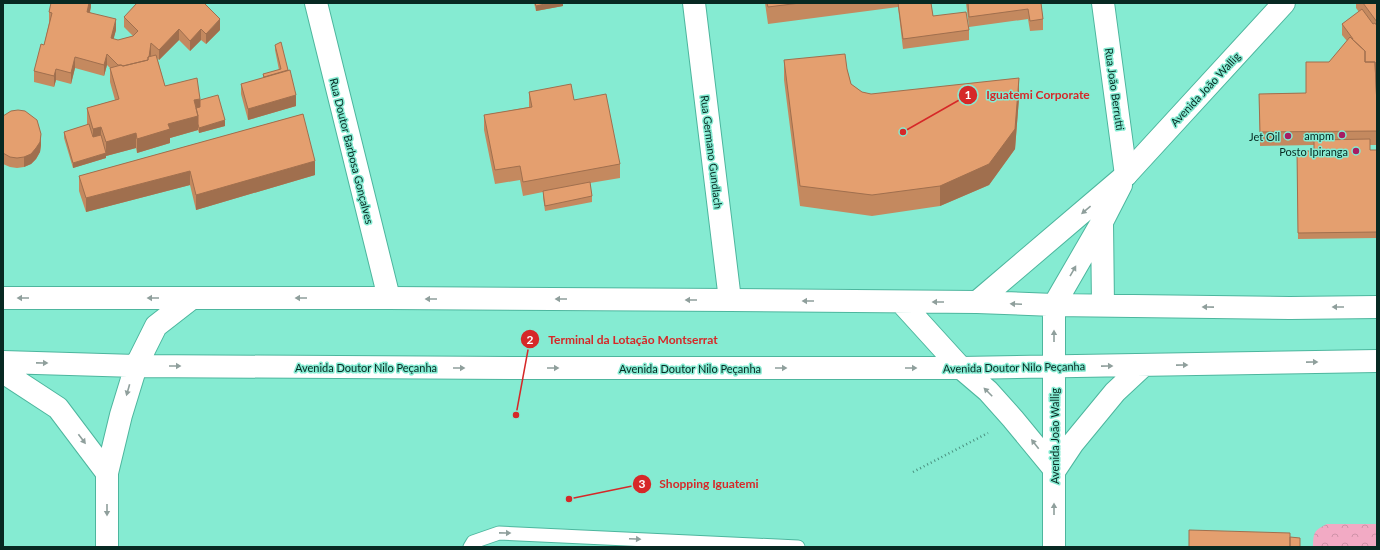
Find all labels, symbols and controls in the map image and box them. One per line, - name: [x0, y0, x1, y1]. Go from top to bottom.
- street label: Rua João Berrutti: [1103, 47, 1127, 131]
- street label: Avenida João Wallig: [1167, 49, 1243, 129]
- street label: Rua Doutor Barbosa Gonçalves: [328, 77, 377, 226]
- callout: Iguatemi Corporate: [958, 83, 1098, 107]
- text: 1: [965, 87, 972, 102]
- text: Iguatemi Corporate: [986, 87, 1090, 102]
- street label: Rua Germano Gundlach: [699, 94, 725, 210]
- place label: ampm: [1304, 129, 1334, 142]
- place label: Jet Oil: [1249, 130, 1280, 143]
- marker: ampm: [1337, 130, 1347, 140]
- marker: Jet Oil: [1283, 131, 1293, 141]
- place label: Posto Ipiranga: [1279, 145, 1348, 158]
- marker: Posto Ipiranga: [1351, 146, 1361, 156]
- one-way arrow: [1081, 205, 1091, 214]
- one-way arrow: [1070, 265, 1077, 277]
- one-way arrow: [16, 295, 29, 301]
- one-way arrow: [146, 295, 159, 301]
- one-way arrow: [294, 295, 307, 301]
- one-way arrow: [424, 296, 437, 302]
- one-way arrow: [554, 296, 567, 302]
- one-way arrow: [684, 297, 697, 303]
- one-way arrow: [801, 298, 814, 304]
- one-way arrow: [931, 299, 944, 305]
- one-way arrow: [1010, 300, 1022, 307]
- one-way arrow: [1202, 303, 1214, 310]
- one-way arrow: [1331, 304, 1344, 310]
- callout: Terminal da Lotação Montserrat: [520, 327, 725, 351]
- one-way arrow: [1051, 329, 1057, 342]
- text: 2: [527, 332, 534, 347]
- text: Terminal da Lotação Montserrat: [548, 332, 718, 347]
- street label: Avenida Doutor Nilo Peçanha: [943, 359, 1085, 375]
- one-way arrow: [1306, 359, 1319, 365]
- one-way arrow: [36, 360, 48, 367]
- street label: Avenida Doutor Nilo Peçanha: [295, 361, 437, 374]
- one-way arrow: [1176, 361, 1188, 368]
- street label: Avenida Doutor Nilo Peçanha: [619, 362, 761, 375]
- one-way arrow: [169, 363, 182, 369]
- one-way arrow: [1101, 363, 1114, 369]
- one-way arrow: [453, 365, 466, 371]
- one-way arrow: [547, 365, 560, 371]
- one-way arrow: [775, 365, 788, 371]
- one-way arrow: [905, 365, 918, 371]
- one-way arrow: [125, 385, 131, 397]
- one-way arrow: [983, 387, 993, 397]
- street label: Avenida João Wallig: [1048, 388, 1061, 484]
- one-way arrow: [77, 434, 85, 444]
- one-way arrow: [1030, 439, 1039, 450]
- callout: Shopping Iguatemi: [632, 472, 767, 496]
- text: 3: [639, 476, 646, 491]
- text: Shopping Iguatemi: [659, 476, 759, 491]
- one-way arrow: [1051, 502, 1057, 515]
- one-way arrow: [104, 504, 110, 517]
- one-way arrow: [499, 530, 512, 536]
- one-way arrow: [629, 536, 642, 542]

